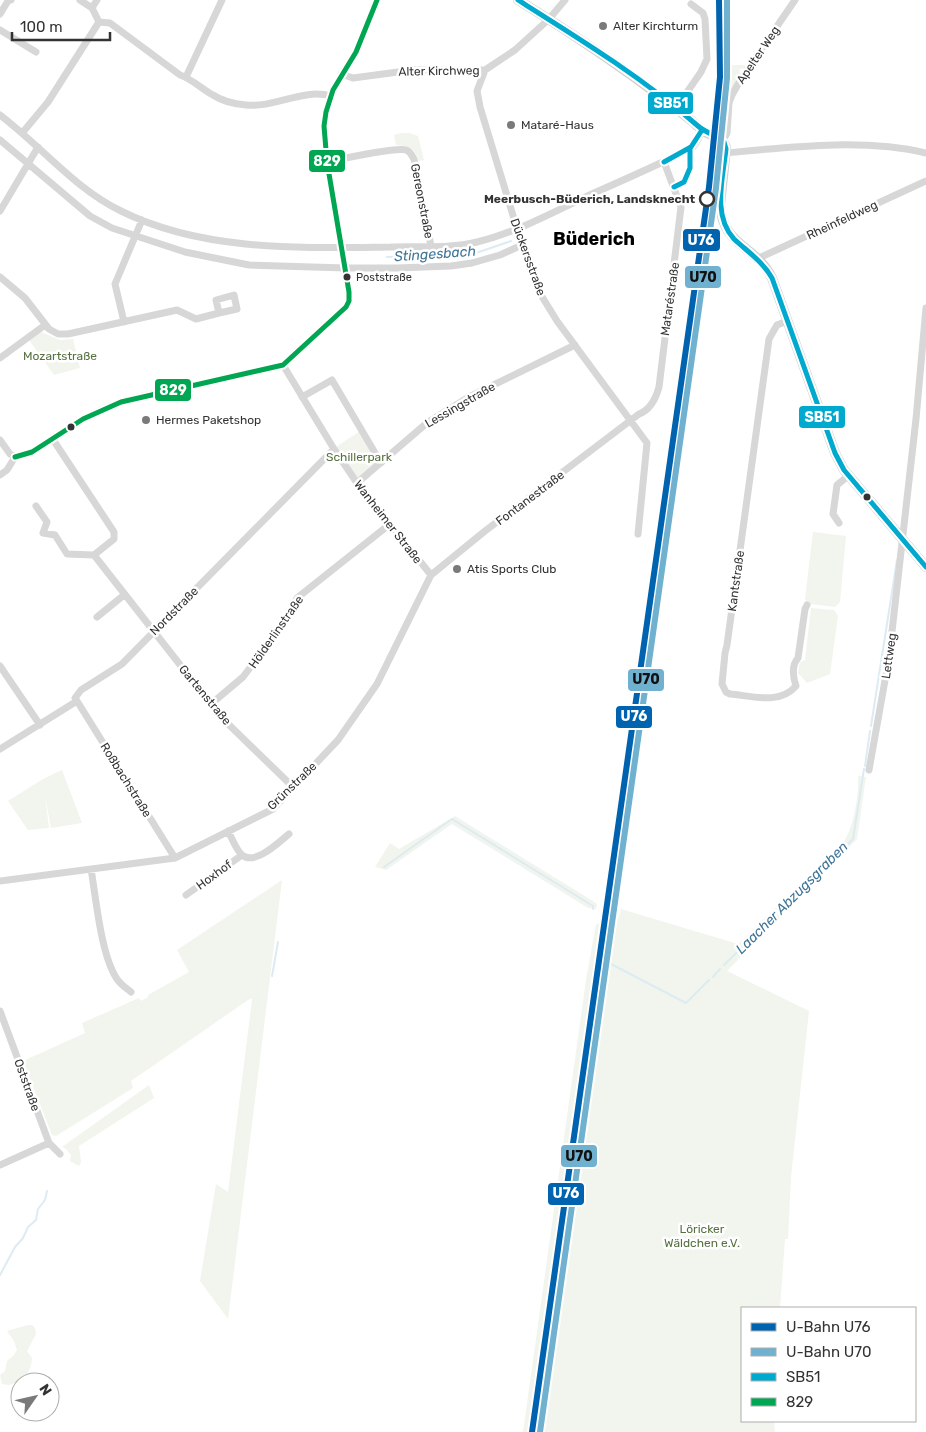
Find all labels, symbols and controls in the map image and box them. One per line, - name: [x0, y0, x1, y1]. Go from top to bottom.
- scale bar: [12, 10, 110, 42]
- text: 100 m: [20, 18, 62, 36]
- place label: Alter Kirchturm: [613, 19, 698, 33]
- marker: Alter Kirchturm: [597, 20, 609, 32]
- street label: Apelter Weg: [734, 24, 782, 86]
- street label: Alter Kirchweg: [398, 63, 480, 79]
- line badge: SB51: [647, 91, 694, 115]
- text: SB51: [653, 95, 689, 112]
- place label: Mataré-Haus: [521, 118, 594, 132]
- marker: Mataré-Haus: [505, 119, 517, 131]
- line badge: 829: [308, 149, 346, 173]
- text: 829: [313, 153, 341, 170]
- street label: Gereonstraße: [408, 162, 436, 240]
- marker: Meerbusch-Büderich, Landsknecht: [699, 191, 715, 207]
- place label: Meerbusch-Büderich, Landsknecht: [484, 192, 695, 206]
- street label: Rheinfeldweg: [804, 197, 880, 243]
- street label: Dückersstraße: [508, 217, 549, 298]
- district label: Büderich: [553, 228, 635, 250]
- line badge: U76: [682, 228, 721, 252]
- text: U76: [688, 232, 714, 249]
- water label: Stingesbach: [394, 243, 476, 265]
- street label: Mataréstraße: [658, 261, 682, 337]
- line badge: U70: [684, 265, 722, 289]
- text: U70: [689, 269, 717, 286]
- place label: Poststraße: [356, 271, 412, 284]
- marker: Poststraße: [342, 272, 352, 282]
- park label: Mozartstraße: [23, 349, 97, 363]
- line badge: 829: [154, 378, 192, 402]
- street label: Lessingstraße: [422, 379, 498, 431]
- text: 829: [159, 382, 187, 399]
- line badge: SB51: [798, 405, 846, 429]
- text: SB51: [804, 409, 840, 426]
- place label: Hermes Paketshop: [156, 413, 261, 427]
- marker: Hermes Paketshop: [140, 414, 152, 426]
- unlabelled marker: [66, 422, 76, 432]
- park label: Schillerpark: [326, 450, 393, 464]
- street label: Fontanestraße: [493, 468, 567, 528]
- street label: Wanheimer Straße: [351, 478, 425, 567]
- unlabelled marker: [862, 492, 872, 502]
- street label: Kantstraße: [725, 549, 747, 612]
- place label: Atis Sports Club: [467, 562, 556, 576]
- marker: Atis Sports Club: [451, 563, 463, 575]
- street label: Nordstraße: [147, 584, 201, 638]
- street label: Hölderlinstraße: [246, 593, 306, 671]
- street label: Lettweg: [879, 632, 899, 680]
- street label: Gartenstraße: [176, 662, 234, 728]
- line badge: U70: [627, 668, 665, 692]
- text: U70: [632, 671, 660, 688]
- line badge: U76: [615, 705, 653, 729]
- text: U76: [621, 708, 647, 725]
- street label: Roßbachstraße: [98, 740, 155, 820]
- street label: Grünstraße: [265, 759, 320, 813]
- water label: Laacher Abzugsgraben: [732, 838, 852, 958]
- street label: Hoxhof: [193, 857, 235, 893]
- street label: Oststraße: [11, 1057, 43, 1113]
- line badge: U70: [560, 1144, 598, 1168]
- text: U70: [565, 1148, 593, 1165]
- line badge: U76: [547, 1182, 585, 1206]
- text: U76: [553, 1185, 579, 1202]
- park label: Löricker Wäldchen e.V.: [664, 1222, 740, 1250]
- legend: [741, 1307, 916, 1422]
- text: U-Bahn U76: [786, 1318, 871, 1336]
- text: U-Bahn U70: [786, 1343, 872, 1361]
- text: SB51: [786, 1368, 820, 1386]
- north arrow: [10, 1372, 60, 1422]
- text: N: [35, 1381, 55, 1399]
- text: 829: [786, 1393, 813, 1411]

